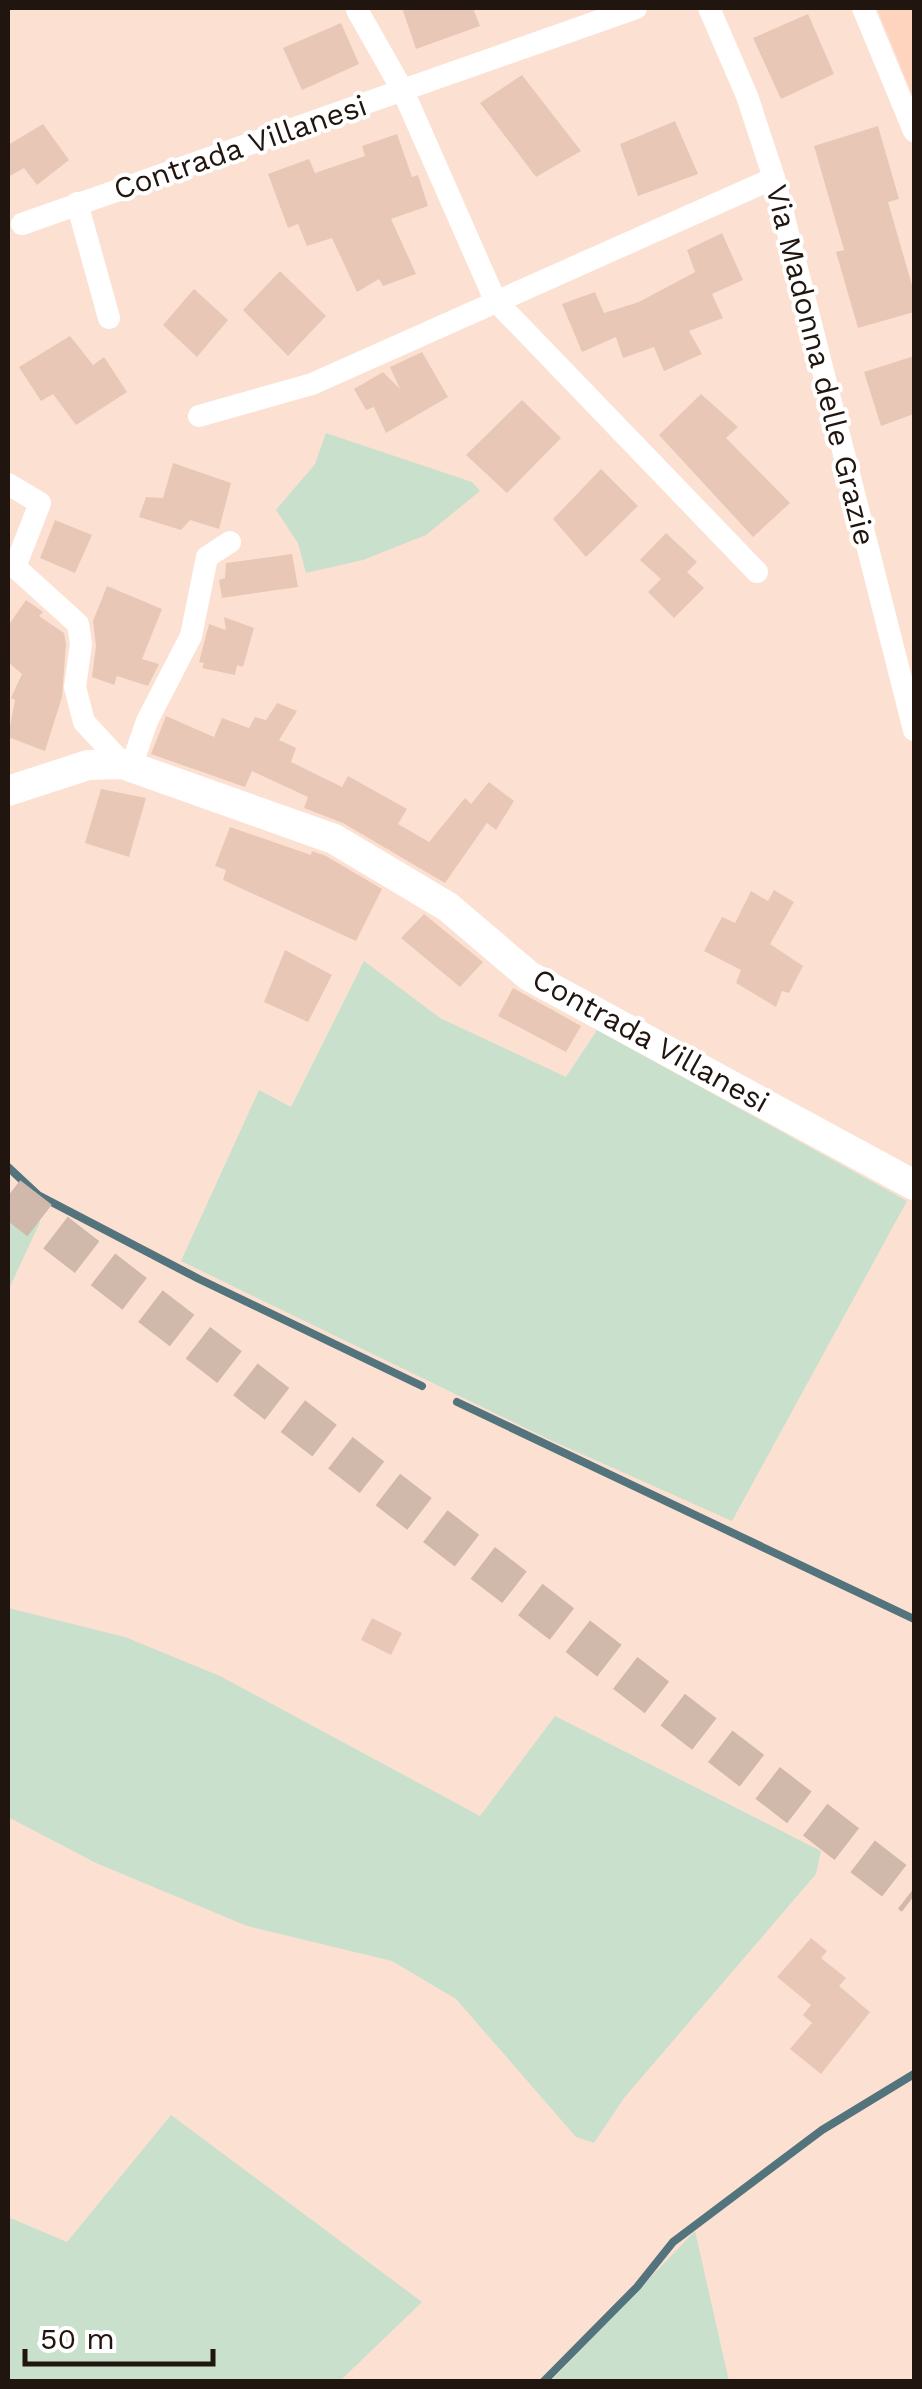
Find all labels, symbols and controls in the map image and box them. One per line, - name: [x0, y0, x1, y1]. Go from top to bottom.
- street label: Contrada Villanesi: [109, 87, 371, 207]
- street label: Via Madonna delle Grazie: [759, 181, 883, 549]
- street label: Contrada Villanesi: [527, 960, 775, 1120]
- scale bar: [25, 2304, 212, 2366]
- text: 50 m: [40, 2321, 115, 2356]

